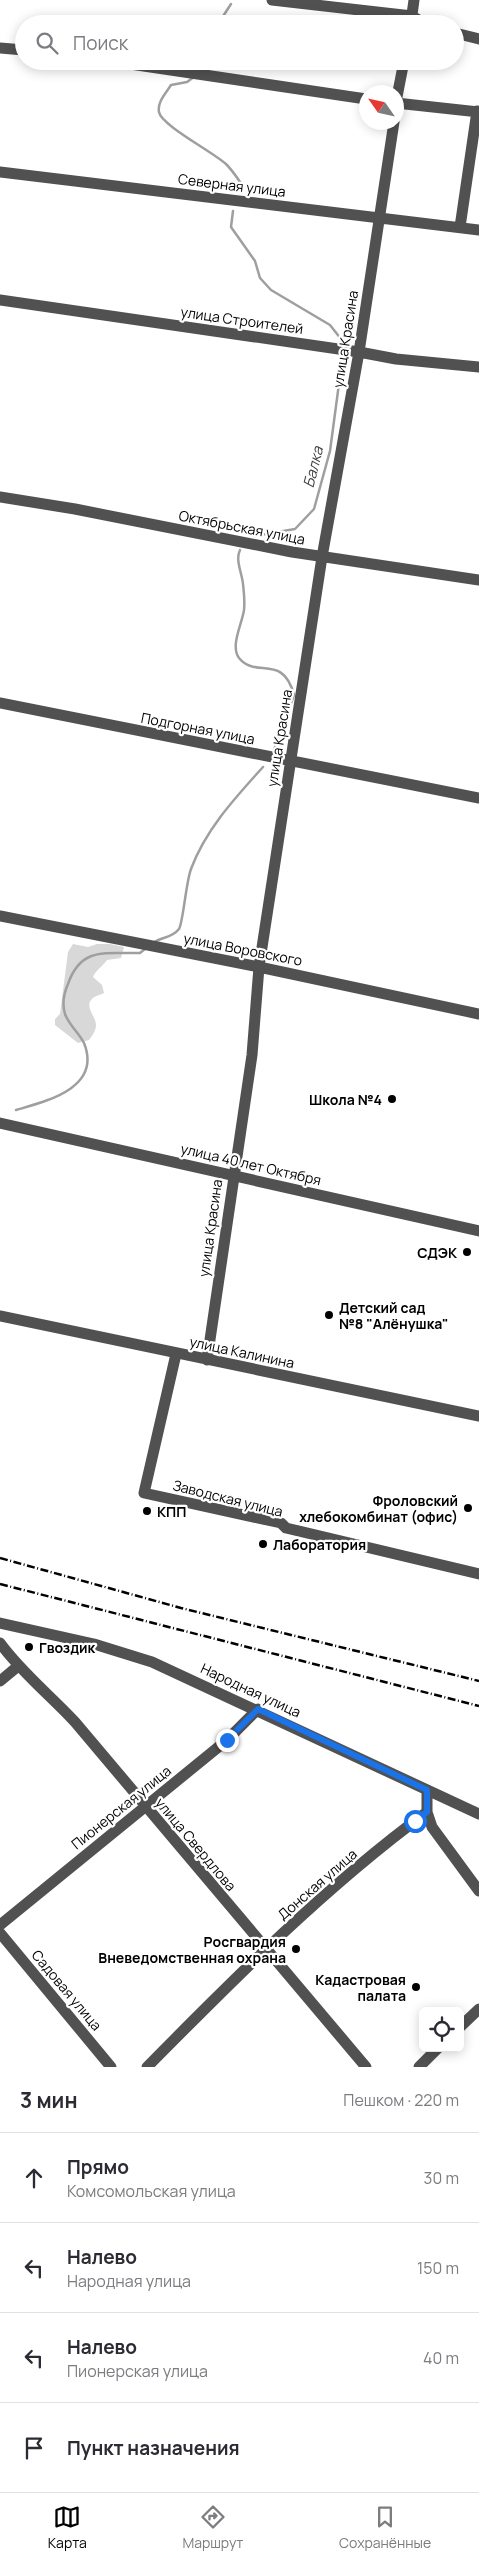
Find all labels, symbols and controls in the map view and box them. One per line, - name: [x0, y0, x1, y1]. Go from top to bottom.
- search box: [15, 15, 464, 70]
- icon: search: [33, 29, 61, 57]
- text: Поиск: [73, 30, 128, 56]
- north arrow: [359, 85, 404, 130]
- street label: Северная улица: [177, 169, 287, 201]
- street label: улица Красина: [328, 289, 362, 389]
- street label: улица Строителей: [180, 302, 304, 338]
- water label: Балка: [298, 444, 328, 490]
- street label: Октябрьская улица: [177, 505, 307, 549]
- street label: улица Красина: [262, 688, 296, 788]
- street label: Подгорная улица: [140, 708, 256, 748]
- street label: улица Воровского: [182, 928, 304, 970]
- place label: Школа №4: [309, 1090, 382, 1109]
- marker: Школа №4: [386, 1093, 398, 1105]
- street label: улица 40 лет Октября: [179, 1139, 323, 1189]
- street label: улица Красина: [194, 1178, 226, 1278]
- place label: СДЭК: [417, 1243, 458, 1262]
- marker: СДЭК: [461, 1246, 473, 1258]
- place label: Детский сад №8 "Алёнушка": [339, 1298, 449, 1333]
- marker: Детский сад №8 "Алёнушка": [323, 1309, 335, 1321]
- street label: улица Калинина: [188, 1332, 296, 1372]
- street label: Заводская улица: [171, 1475, 285, 1521]
- place label: Фроловский хлебокомбинат (офис): [299, 1491, 458, 1526]
- place label: КПП: [157, 1502, 186, 1521]
- marker: Фроловский хлебокомбинат (офис): [462, 1502, 474, 1514]
- marker: КПП: [141, 1505, 153, 1517]
- place label: Лаборатория: [273, 1535, 366, 1554]
- marker: Лаборатория: [257, 1538, 269, 1550]
- place label: Гвоздик: [39, 1638, 96, 1657]
- marker: Гвоздик: [23, 1641, 35, 1653]
- street label: Народная улица: [198, 1658, 304, 1722]
- route end: [216, 1729, 239, 1752]
- street label: Пионерская улица: [67, 1761, 175, 1853]
- street label: улица Свердлова: [151, 1793, 241, 1895]
- route start: [404, 1810, 427, 1833]
- street label: Донская улица: [273, 1844, 361, 1924]
- place label: Росгвардия Вневедомственная охрана: [98, 1932, 286, 1967]
- marker: Росгвардия Вневедомственная охрана: [290, 1943, 302, 1955]
- street label: Садовая улица: [28, 1946, 106, 2034]
- place label: Кадастровая палата: [315, 1970, 406, 2005]
- marker: Кадастровая палата: [410, 1981, 422, 1993]
- map controls: [419, 2007, 464, 2052]
- button: locate: [419, 2007, 464, 2052]
- text: 3 мин: [20, 2086, 77, 2114]
- text: Пешком · 220 m: [343, 2089, 459, 2111]
- text: Прямо: [67, 2154, 129, 2180]
- icon: ahead: [20, 2164, 48, 2192]
- text: 30 m: [424, 2167, 459, 2189]
- text: Комсомольская улица: [67, 2180, 236, 2202]
- text: Налево: [67, 2244, 137, 2270]
- icon: left: [20, 2254, 48, 2282]
- text: 150 m: [417, 2257, 459, 2279]
- text: Народная улица: [67, 2270, 191, 2292]
- text: Налево: [67, 2334, 137, 2360]
- icon: left: [20, 2344, 48, 2372]
- text: 40 m: [423, 2347, 459, 2369]
- text: Пионерская улица: [67, 2360, 208, 2382]
- icon: arrive: [20, 2434, 48, 2462]
- text: Пункт назначения: [67, 2435, 240, 2461]
- tab: Карта: [48, 2503, 87, 2552]
- tab: Маршрут: [182, 2503, 243, 2552]
- tab: Сохранённые: [339, 2503, 431, 2552]

